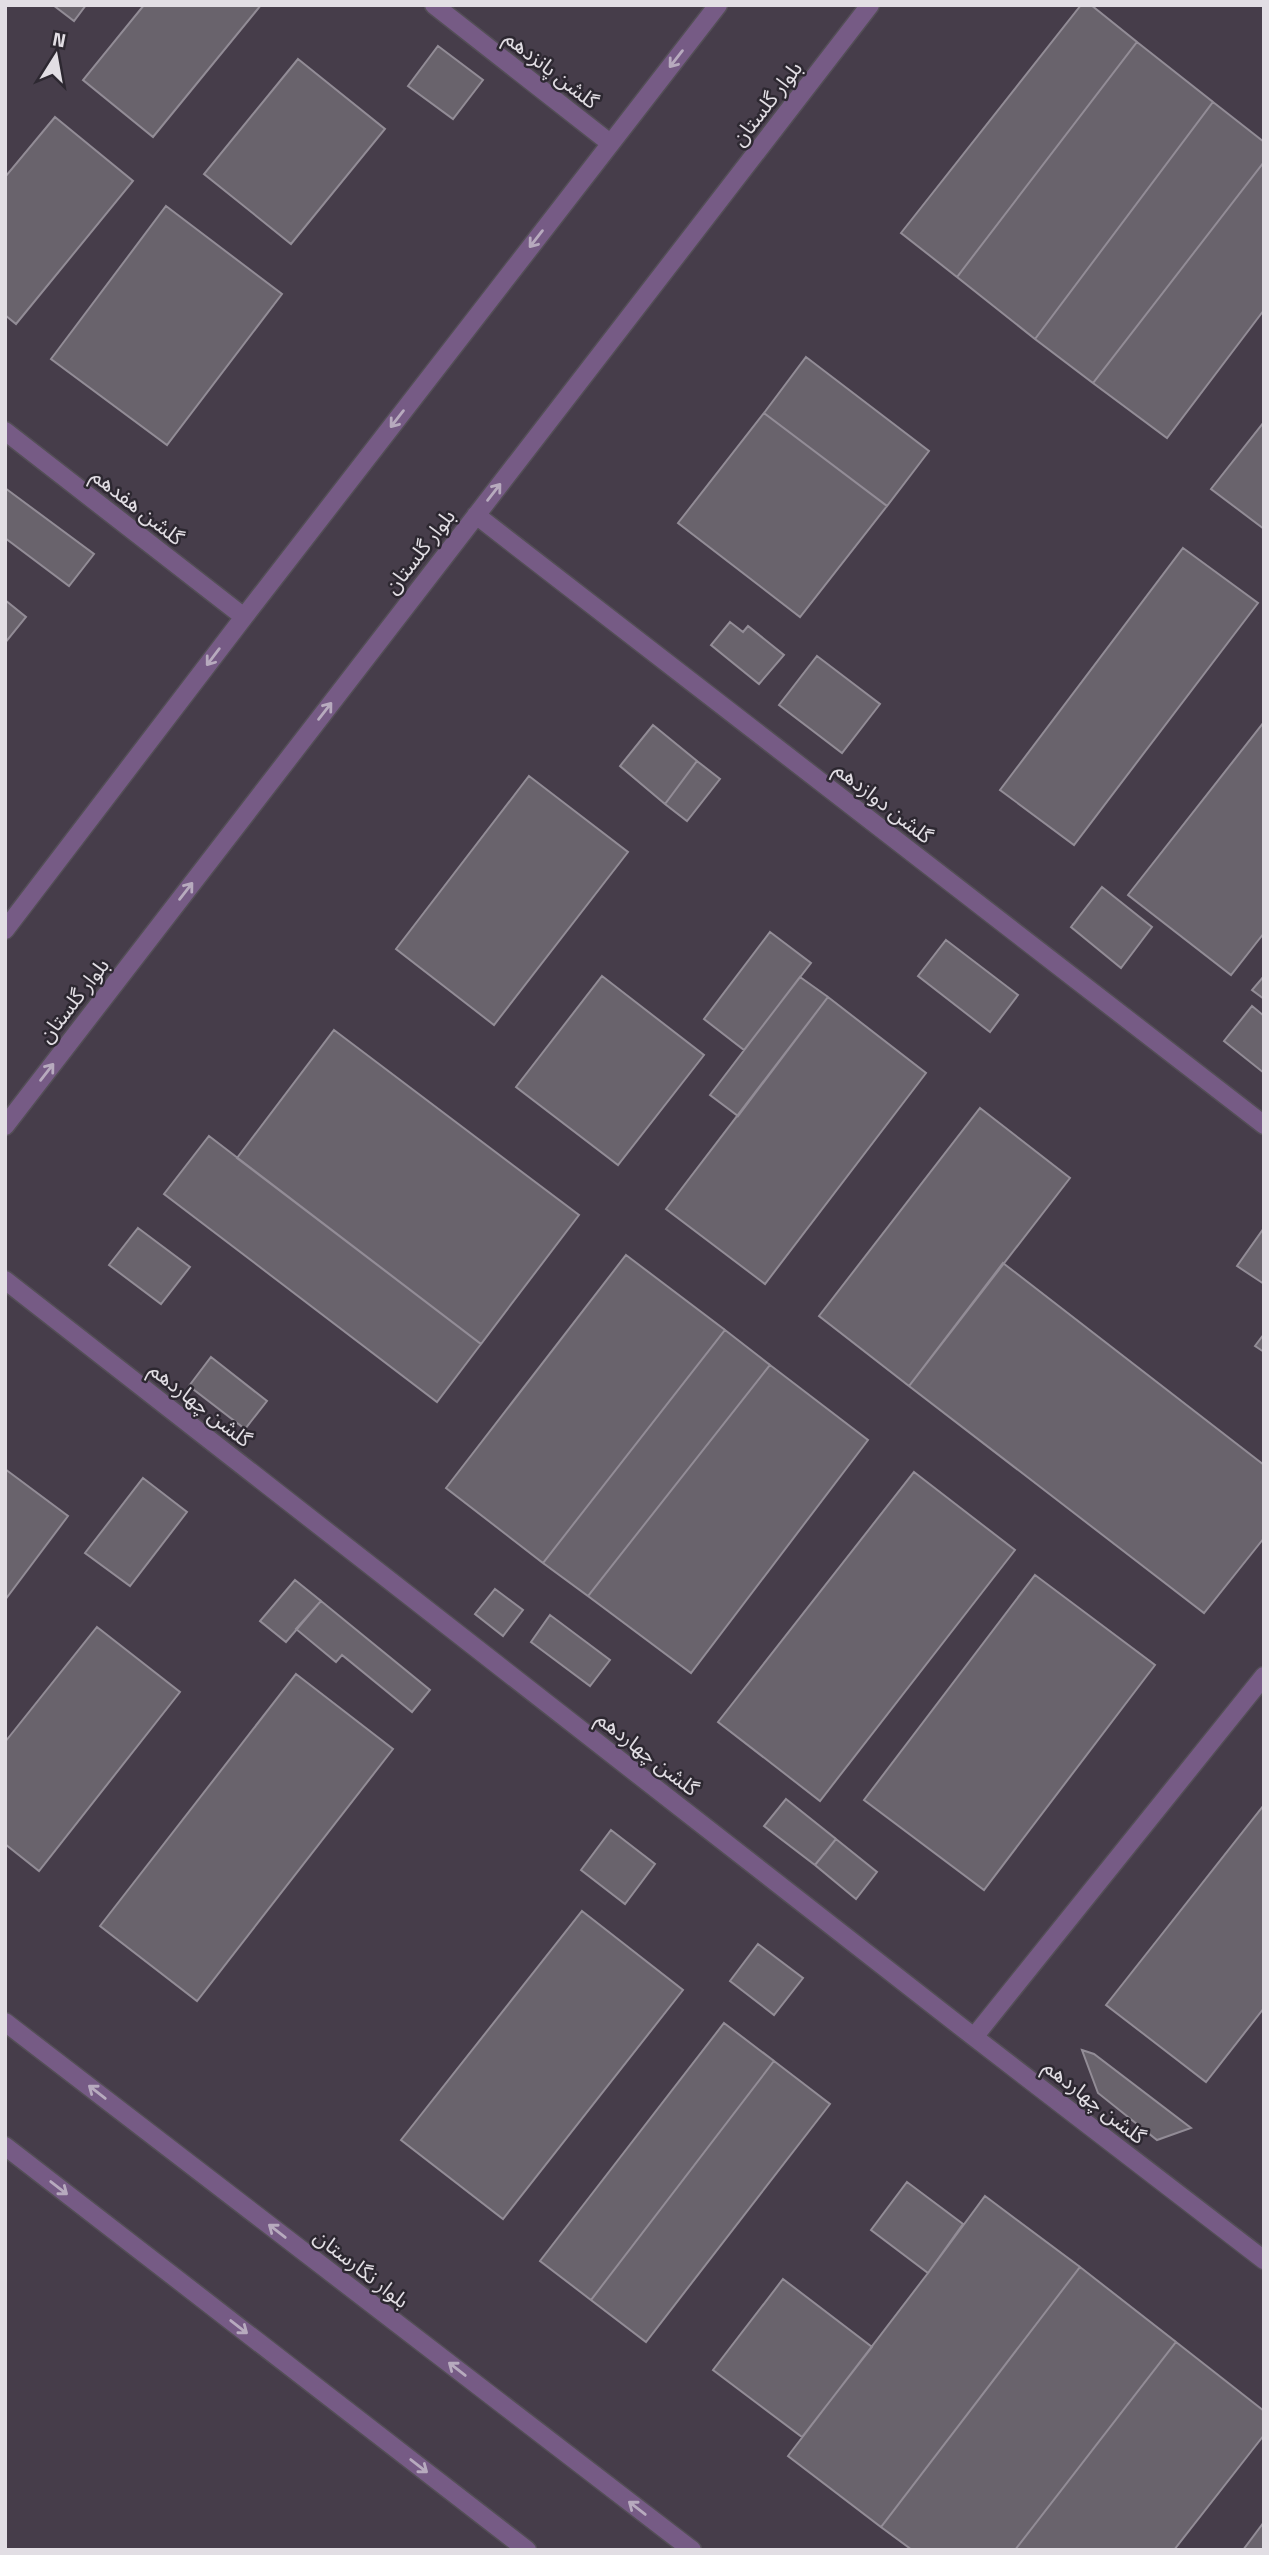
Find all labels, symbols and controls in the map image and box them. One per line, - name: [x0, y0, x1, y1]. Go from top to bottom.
- north arrow: [21, 21, 91, 91]
- street label: گلشن پانزدهم: [498, 22, 606, 116]
- text: N: [50, 23, 69, 54]
- one-way arrow: [668, 49, 683, 68]
- street label: بلوار گلستان: [723, 54, 809, 152]
- one-way arrow: [529, 229, 544, 247]
- one-way arrow: [389, 409, 404, 427]
- street label: گلشن هفدهم: [85, 459, 192, 553]
- one-way arrow: [486, 484, 501, 502]
- street label: بلوار گلستان: [376, 502, 462, 600]
- one-way arrow: [206, 647, 220, 666]
- one-way arrow: [317, 703, 332, 721]
- street label: گلشن دوازدهم: [828, 753, 941, 851]
- one-way arrow: [178, 883, 193, 901]
- street label: بلوار گلستان: [30, 951, 116, 1049]
- one-way arrow: [39, 1063, 54, 1081]
- street label: گلشن چهاردهم: [143, 1354, 260, 1455]
- street label: گلشن چهاردهم: [590, 1703, 707, 1804]
- street label: گلشن چهاردهم: [1037, 2051, 1154, 2152]
- one-way arrow: [88, 2084, 106, 2099]
- one-way arrow: [50, 2180, 68, 2195]
- street label: بلوار نگارستان: [307, 2220, 417, 2316]
- one-way arrow: [268, 2223, 287, 2238]
- one-way arrow: [230, 2320, 248, 2335]
- one-way arrow: [448, 2362, 467, 2377]
- one-way arrow: [410, 2459, 428, 2474]
- one-way arrow: [629, 2501, 647, 2516]

